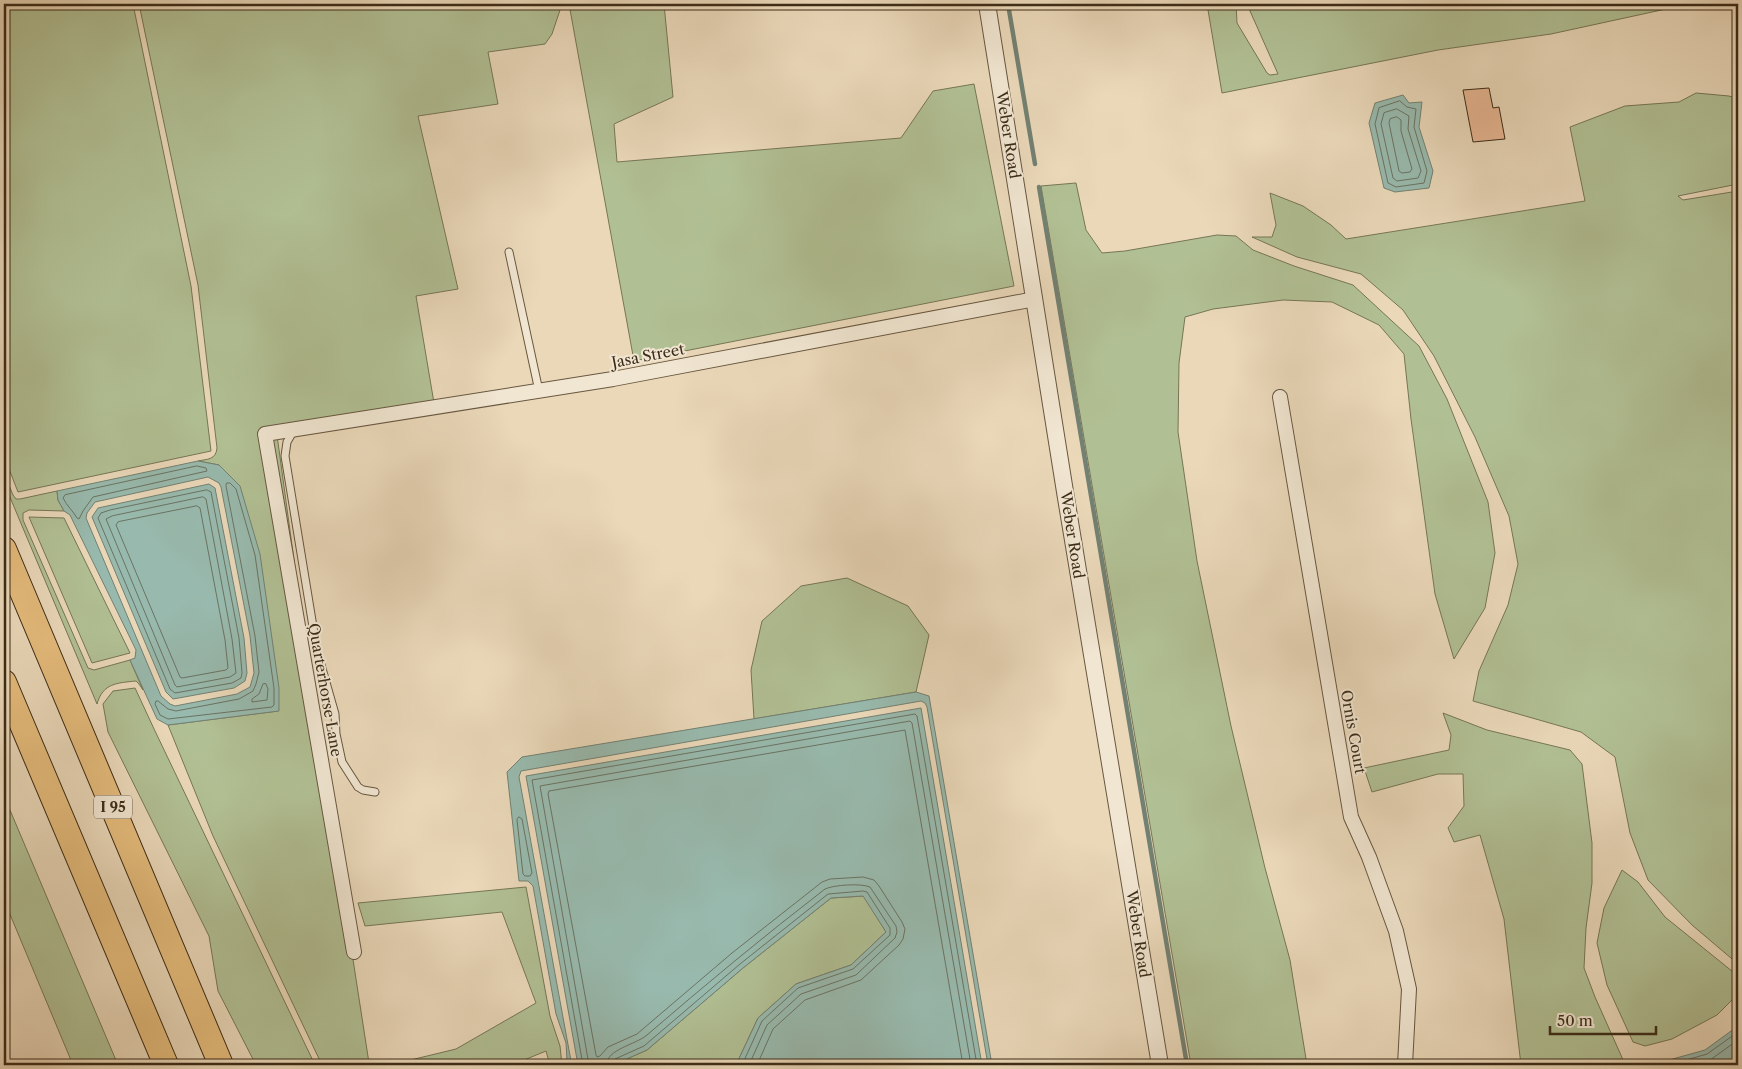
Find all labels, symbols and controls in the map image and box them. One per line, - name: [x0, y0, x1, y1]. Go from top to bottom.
- street label: Weber Road: [992, 89, 1025, 180]
- street label: Jasa Street: [608, 339, 687, 372]
- street label: Weber Road: [1056, 489, 1089, 580]
- street label: Quarterhorse Lane: [304, 622, 347, 758]
- street label: Ornis Court: [1337, 688, 1370, 776]
- road number: I 95: [94, 796, 132, 819]
- street label: Weber Road: [1122, 888, 1155, 979]
- scale bar: [1550, 1004, 1656, 1036]
- text: 50 m: [1557, 1011, 1593, 1030]

